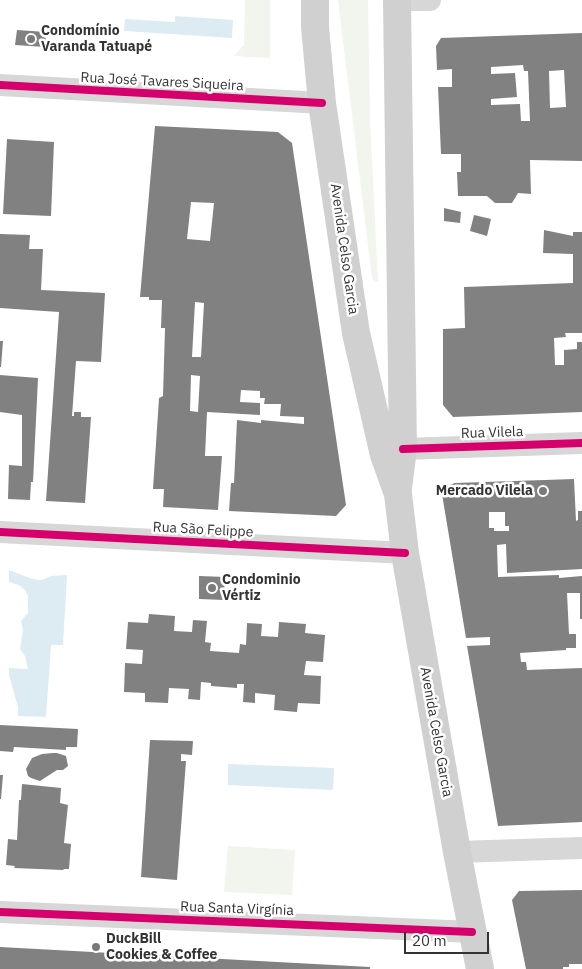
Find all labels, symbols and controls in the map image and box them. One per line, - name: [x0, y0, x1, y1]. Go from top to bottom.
- place label: Condomínio Varanda Tatuapé: [41, 23, 152, 56]
- marker: Condomínio Varanda Tatuapé: [25, 33, 37, 45]
- street label: Rua José Tavares Siqueira: [80, 69, 244, 95]
- street label: Avenida Celso Garcia: [326, 182, 362, 316]
- street label: Rua Vilela: [460, 424, 524, 442]
- place label: Mercado Vilela: [436, 483, 533, 499]
- marker: Mercado Vilela: [537, 485, 549, 497]
- street label: Rua São Felippe: [152, 519, 254, 541]
- place label: Condominio Vértiz: [222, 572, 301, 604]
- marker: Condominio Vértiz: [206, 582, 218, 594]
- street label: Avenida Celso Garcia: [416, 666, 456, 798]
- street label: Rua Santa Virgínia: [180, 899, 294, 919]
- scale bar: [407, 922, 492, 954]
- place label: DuckBill Cookies & Coffee: [106, 931, 217, 964]
- text: 20 m: [412, 931, 447, 950]
- marker: DuckBill Cookies & Coffee: [90, 941, 102, 953]

